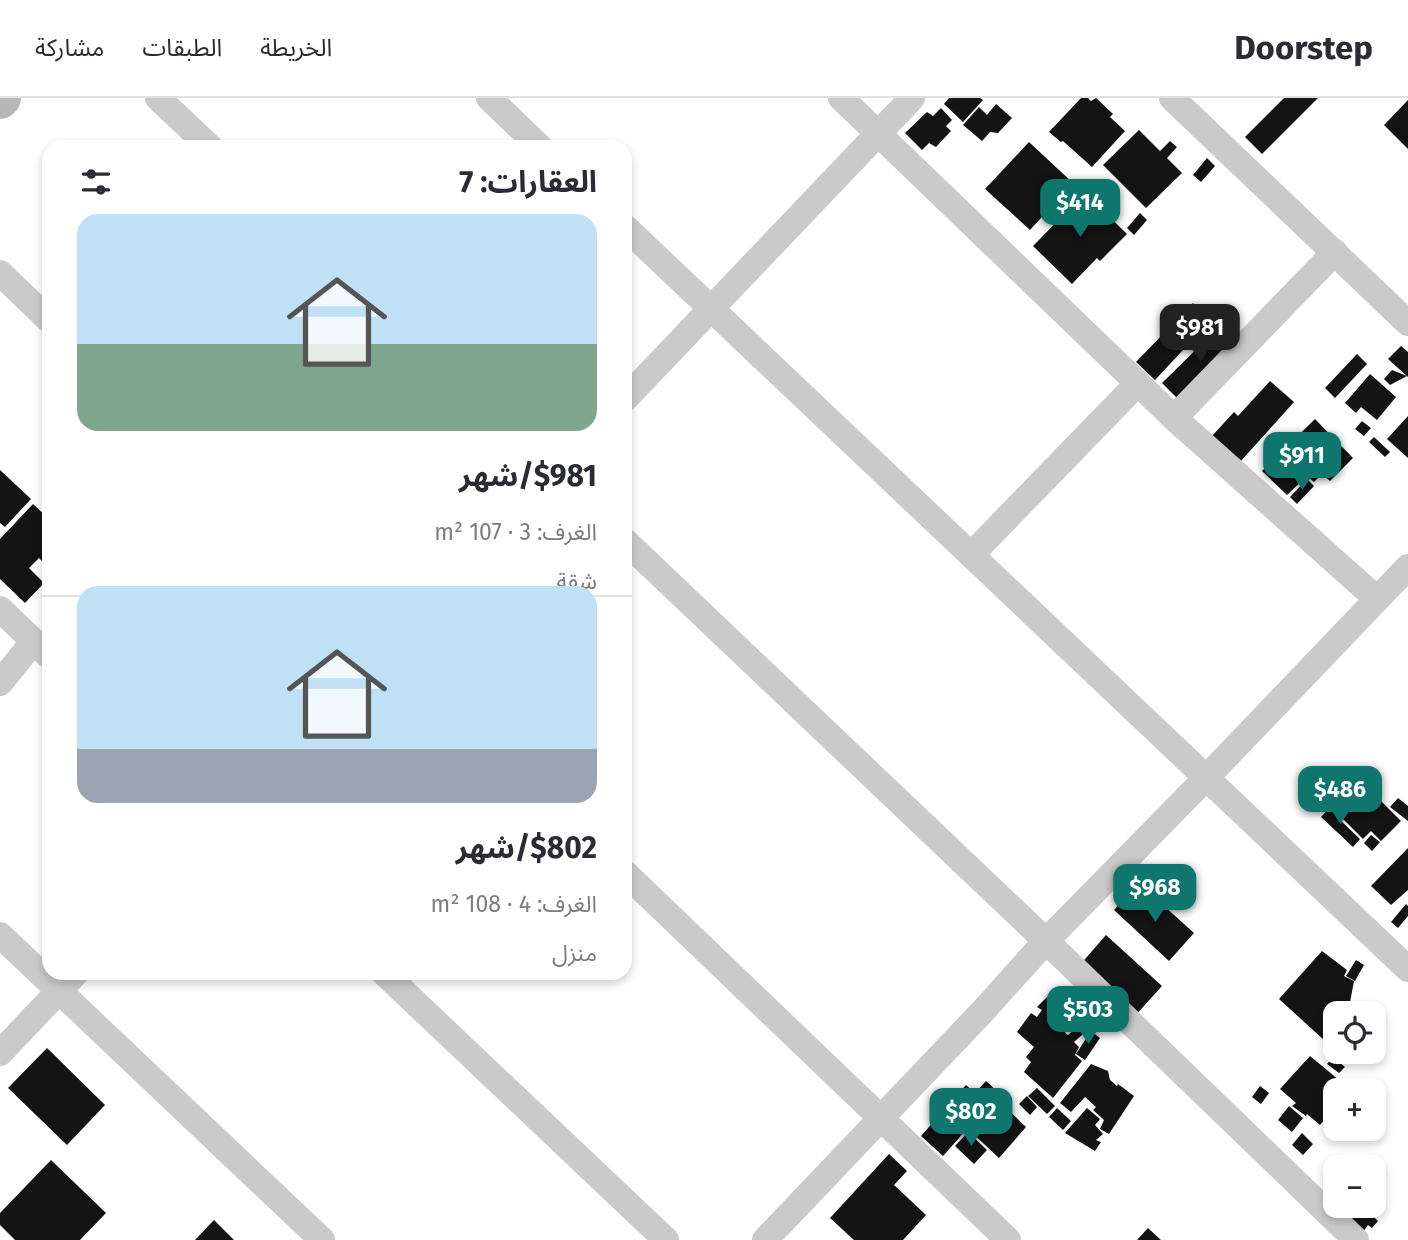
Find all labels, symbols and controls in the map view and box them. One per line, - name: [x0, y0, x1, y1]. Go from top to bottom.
- text: Doorstep: [1234, 28, 1373, 68]
- text: مشاركة: [35, 34, 104, 62]
- text: الطبقات: [142, 34, 222, 62]
- text: الخريطة: [260, 34, 332, 62]
- icon: filters: [77, 163, 115, 201]
- text: العقارات: 7: [459, 164, 597, 200]
- pin: $414: [1039, 180, 1121, 239]
- text: $414: [1056, 188, 1104, 216]
- icon: home: [274, 259, 400, 385]
- pin: $981: [1159, 304, 1241, 364]
- text: $981: [1176, 313, 1224, 341]
- pin: $911: [1261, 432, 1343, 492]
- text: $911: [1279, 441, 1325, 469]
- text: $981/شهر: [459, 458, 597, 494]
- text: الغرف: 3 · 107 m²: [434, 518, 597, 546]
- text: شقة: [556, 567, 597, 595]
- icon: home: [274, 631, 400, 757]
- pin: $486: [1299, 766, 1381, 826]
- text: $486: [1314, 775, 1366, 803]
- text: $802/شهر: [456, 830, 597, 866]
- pin: $968: [1114, 864, 1196, 924]
- text: $968: [1129, 873, 1181, 901]
- text: الغرف: 4 · 108 m²: [431, 890, 597, 918]
- text: منزل: [552, 939, 597, 967]
- pin: $503: [1047, 986, 1129, 1046]
- text: $503: [1063, 995, 1113, 1023]
- map controls: [1323, 1001, 1386, 1218]
- button: locate: [1323, 1001, 1386, 1064]
- button: +: [1323, 1078, 1386, 1141]
- pin: $802: [930, 1088, 1012, 1148]
- text: $802: [945, 1097, 997, 1125]
- button: −: [1323, 1155, 1386, 1218]

